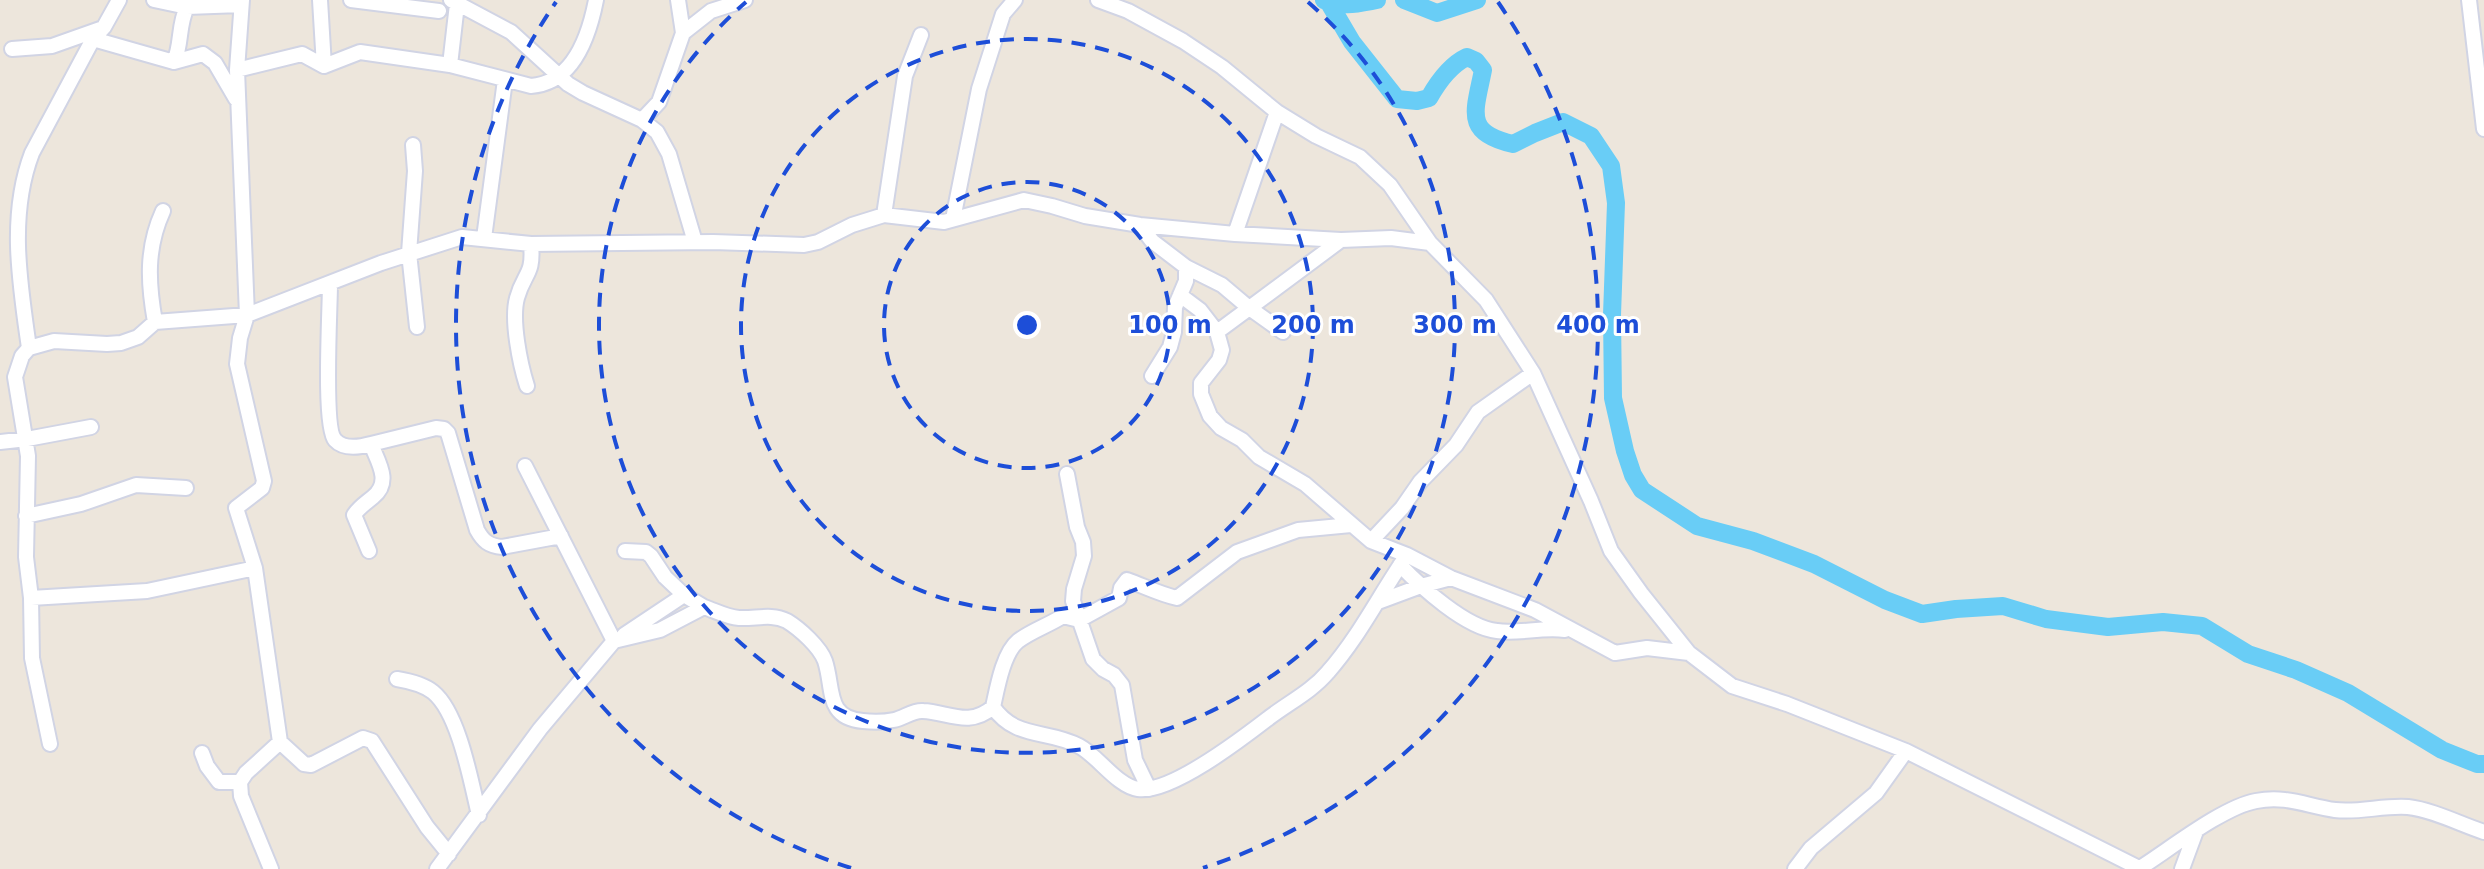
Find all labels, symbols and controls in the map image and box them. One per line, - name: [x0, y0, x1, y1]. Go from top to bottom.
- centre of rings: [1013, 311, 1041, 339]
- text: 100 m: [1128, 311, 1212, 339]
- text: 200 m: [1271, 311, 1355, 339]
- text: 300 m: [1413, 311, 1497, 339]
- text: 400 m: [1556, 311, 1640, 339]

